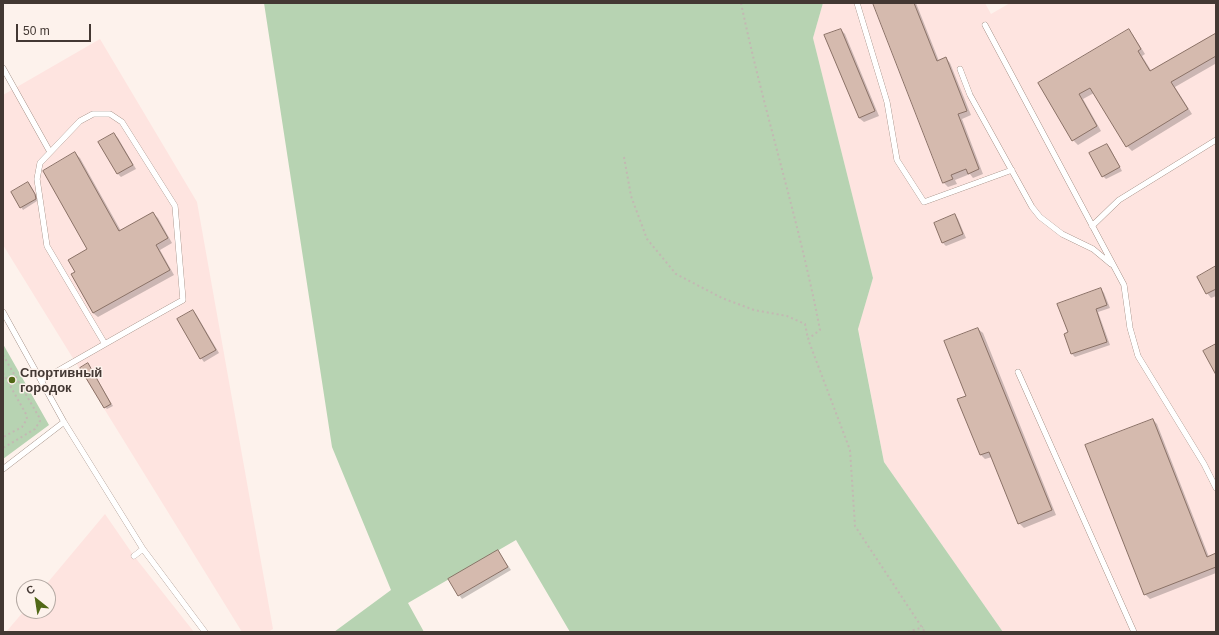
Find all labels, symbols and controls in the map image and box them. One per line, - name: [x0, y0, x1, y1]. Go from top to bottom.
- scale bar: [18, 16, 93, 42]
- text: 50 m: [23, 24, 50, 38]
- place label: Спортивный городок: [20, 365, 102, 396]
- marker: Спортивный городок: [7, 375, 17, 385]
- north arrow: [16, 579, 56, 619]
- text: С: [24, 582, 37, 597]

